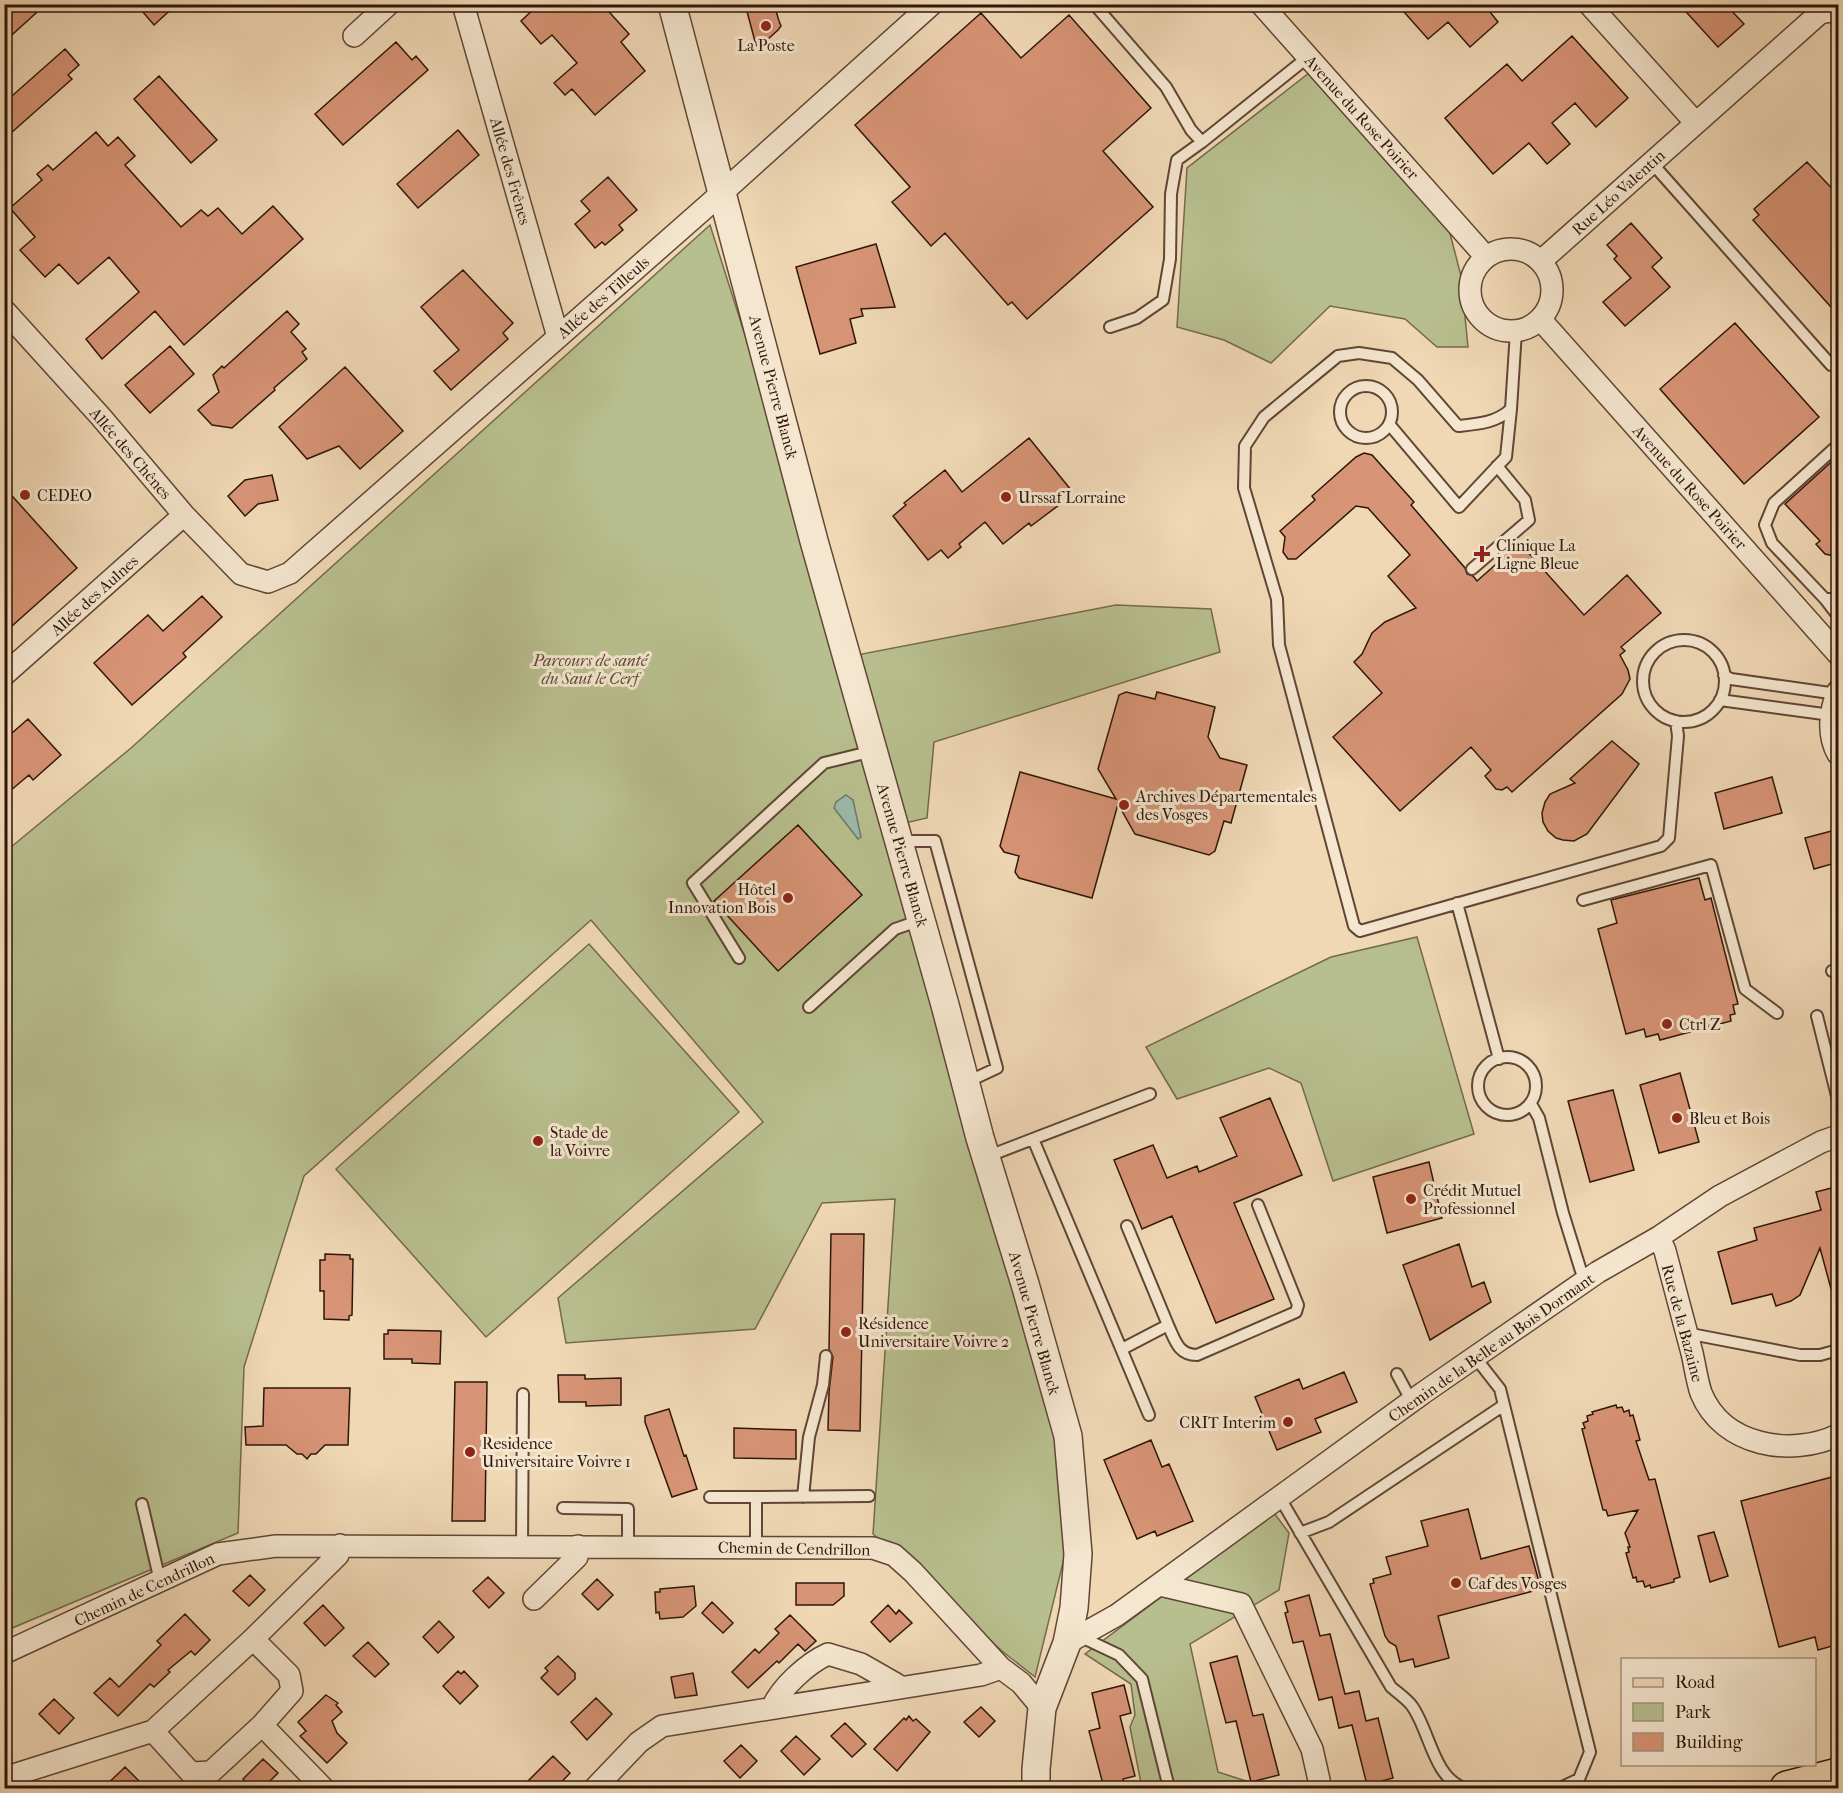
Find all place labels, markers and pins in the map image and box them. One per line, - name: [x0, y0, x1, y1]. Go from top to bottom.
- marker: La Poste: [759, 19, 773, 33]
- place label: La Poste: [737, 36, 795, 55]
- place label: CEDEO: [37, 486, 92, 505]
- marker: CEDEO: [18, 488, 32, 502]
- place label: Urssaf Lorraine: [1018, 488, 1126, 507]
- marker: Urssaf Lorraine: [999, 490, 1013, 504]
- place label: Clinique La Ligne Bleue: [1496, 536, 1579, 573]
- marker: Clinique La Ligne Bleue: [1473, 545, 1491, 563]
- place label: Archives Départementales des Vosges: [1135, 787, 1317, 824]
- marker: Archives Départementales des Vosges: [1117, 798, 1131, 812]
- place label: Hôtel Innovation Bois: [668, 880, 777, 917]
- marker: Hôtel Innovation Bois: [781, 891, 795, 905]
- place label: Ctrl Z: [1679, 1015, 1721, 1034]
- marker: Ctrl Z: [1660, 1017, 1674, 1031]
- place label: Bleu et Bois: [1689, 1109, 1770, 1128]
- marker: Bleu et Bois: [1670, 1111, 1684, 1125]
- place label: Stade de la Voivre: [549, 1123, 610, 1160]
- marker: Stade de la Voivre: [531, 1134, 545, 1148]
- place label: Crédit Mutuel Professionnel: [1423, 1181, 1522, 1218]
- marker: Crédit Mutuel Professionnel: [1404, 1192, 1418, 1206]
- place label: Résidence Universitaire Voivre 2: [858, 1314, 1009, 1351]
- marker: Résidence Universitaire Voivre 2: [839, 1325, 853, 1339]
- place label: CRIT Interim: [1179, 1413, 1277, 1432]
- marker: CRIT Interim: [1281, 1415, 1295, 1429]
- place label: Residence Universitaire Voivre 1: [482, 1434, 631, 1471]
- marker: Residence Universitaire Voivre 1: [463, 1445, 477, 1459]
- place label: Caf des Vosges: [1468, 1574, 1567, 1593]
- marker: Caf des Vosges: [1449, 1576, 1463, 1590]

